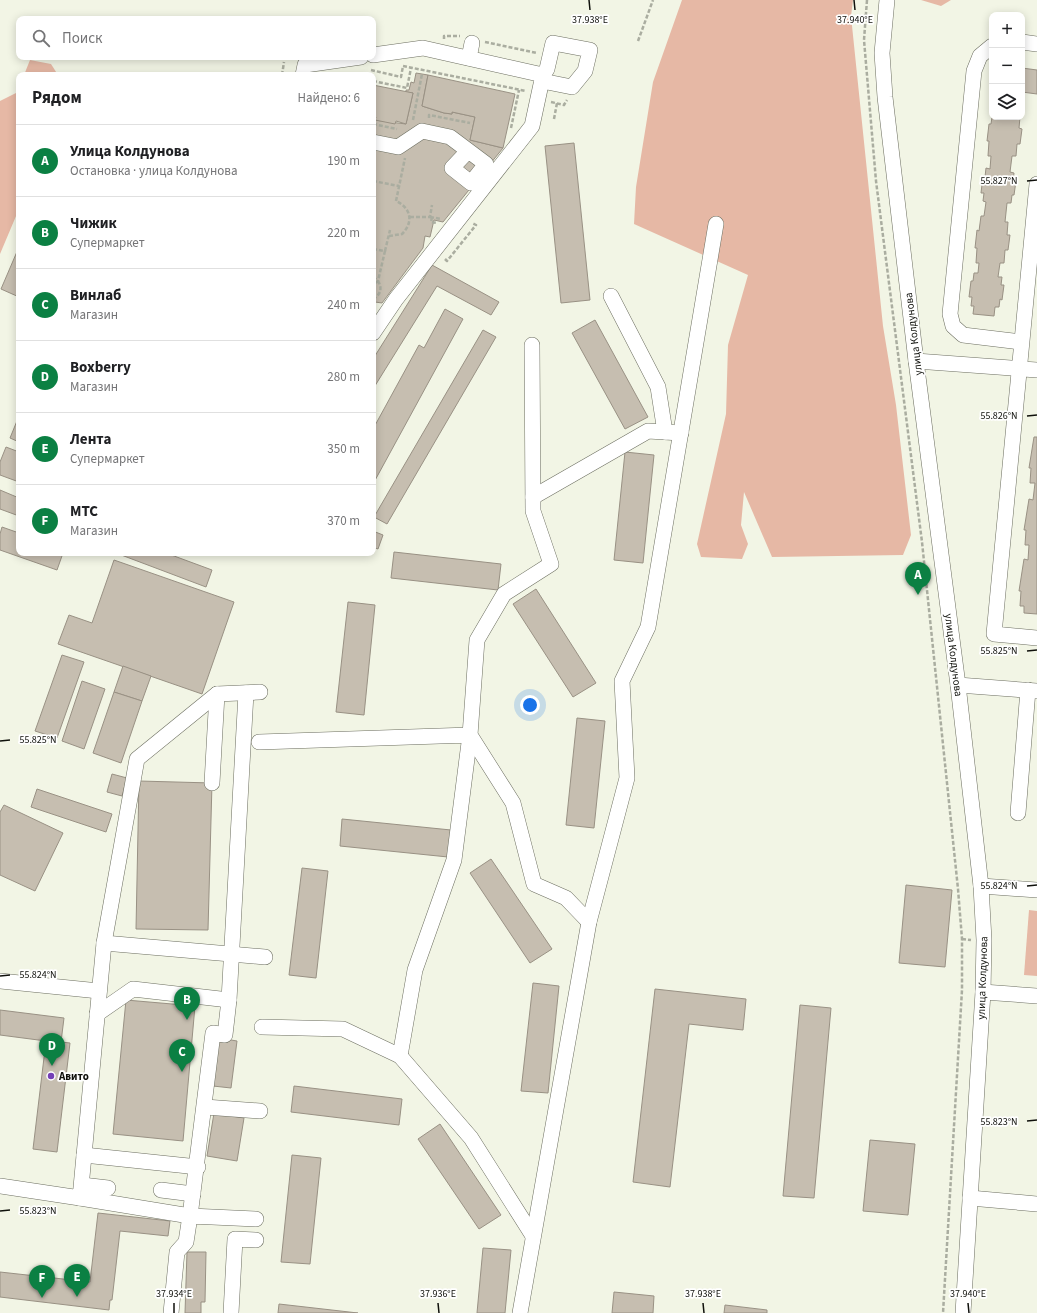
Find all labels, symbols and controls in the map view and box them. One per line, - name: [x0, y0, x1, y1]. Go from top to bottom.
- map controls: [989, 12, 1025, 120]
- button: +: [989, 12, 1025, 48]
- text: 37.938°E: [572, 13, 608, 27]
- text: 37.940°E: [837, 13, 873, 27]
- search box: [16, 16, 376, 60]
- icon: search: [30, 27, 52, 49]
- text: Поиск: [62, 28, 103, 49]
- button: −: [989, 48, 1025, 84]
- button: layers: [989, 84, 1025, 120]
- text: Рядом: [32, 86, 82, 110]
- text: Найдено: 6: [298, 89, 360, 107]
- text: Улица Колдунова: [70, 141, 190, 162]
- text: A: [41, 152, 49, 170]
- text: 190 m: [327, 152, 360, 170]
- text: Остановка · улица Колдунова: [70, 162, 237, 180]
- text: 55.827°N: [980, 174, 1018, 188]
- text: Чижик: [70, 213, 117, 234]
- text: B: [41, 224, 49, 242]
- text: 220 m: [327, 224, 360, 242]
- text: Супермаркет: [70, 234, 145, 252]
- text: Винлаб: [70, 285, 121, 306]
- street label: улица Колдунова: [901, 292, 926, 376]
- text: C: [41, 296, 49, 314]
- text: 240 m: [327, 296, 360, 314]
- text: Магазин: [70, 306, 118, 324]
- text: Boxberry: [70, 357, 131, 378]
- text: D: [41, 368, 49, 386]
- text: 280 m: [327, 368, 360, 386]
- text: Магазин: [70, 378, 118, 396]
- text: 55.826°N: [980, 409, 1018, 423]
- text: Лента: [70, 429, 111, 450]
- text: E: [41, 440, 49, 458]
- text: 350 m: [327, 440, 360, 458]
- text: Супермаркет: [70, 450, 145, 468]
- text: МТС: [70, 501, 98, 522]
- text: F: [42, 512, 48, 530]
- text: 370 m: [327, 512, 360, 530]
- text: Магазин: [70, 522, 118, 540]
- pin: A: [905, 562, 931, 595]
- street label: улица Колдунова: [941, 613, 966, 697]
- text: 55.825°N: [980, 644, 1018, 658]
- your location: [520, 695, 540, 715]
- text: 55.825°N: [19, 733, 57, 747]
- text: 55.824°N: [980, 879, 1018, 893]
- street label: улица Колдунова: [974, 936, 991, 1020]
- text: 55.824°N: [19, 968, 57, 982]
- pin: B: [174, 987, 200, 1020]
- pin: D: [39, 1033, 65, 1066]
- pin: C: [169, 1039, 195, 1072]
- place label: Авито: [58, 1069, 89, 1084]
- marker: Авито: [46, 1071, 56, 1081]
- text: 55.823°N: [980, 1115, 1018, 1129]
- text: 55.823°N: [19, 1204, 57, 1218]
- pin: E: [64, 1264, 90, 1297]
- pin: F: [29, 1265, 55, 1298]
- text: 37.934°E: [156, 1287, 192, 1301]
- text: 37.936°E: [420, 1287, 456, 1301]
- text: 37.938°E: [685, 1287, 721, 1301]
- text: 37.940°E: [950, 1287, 986, 1301]

